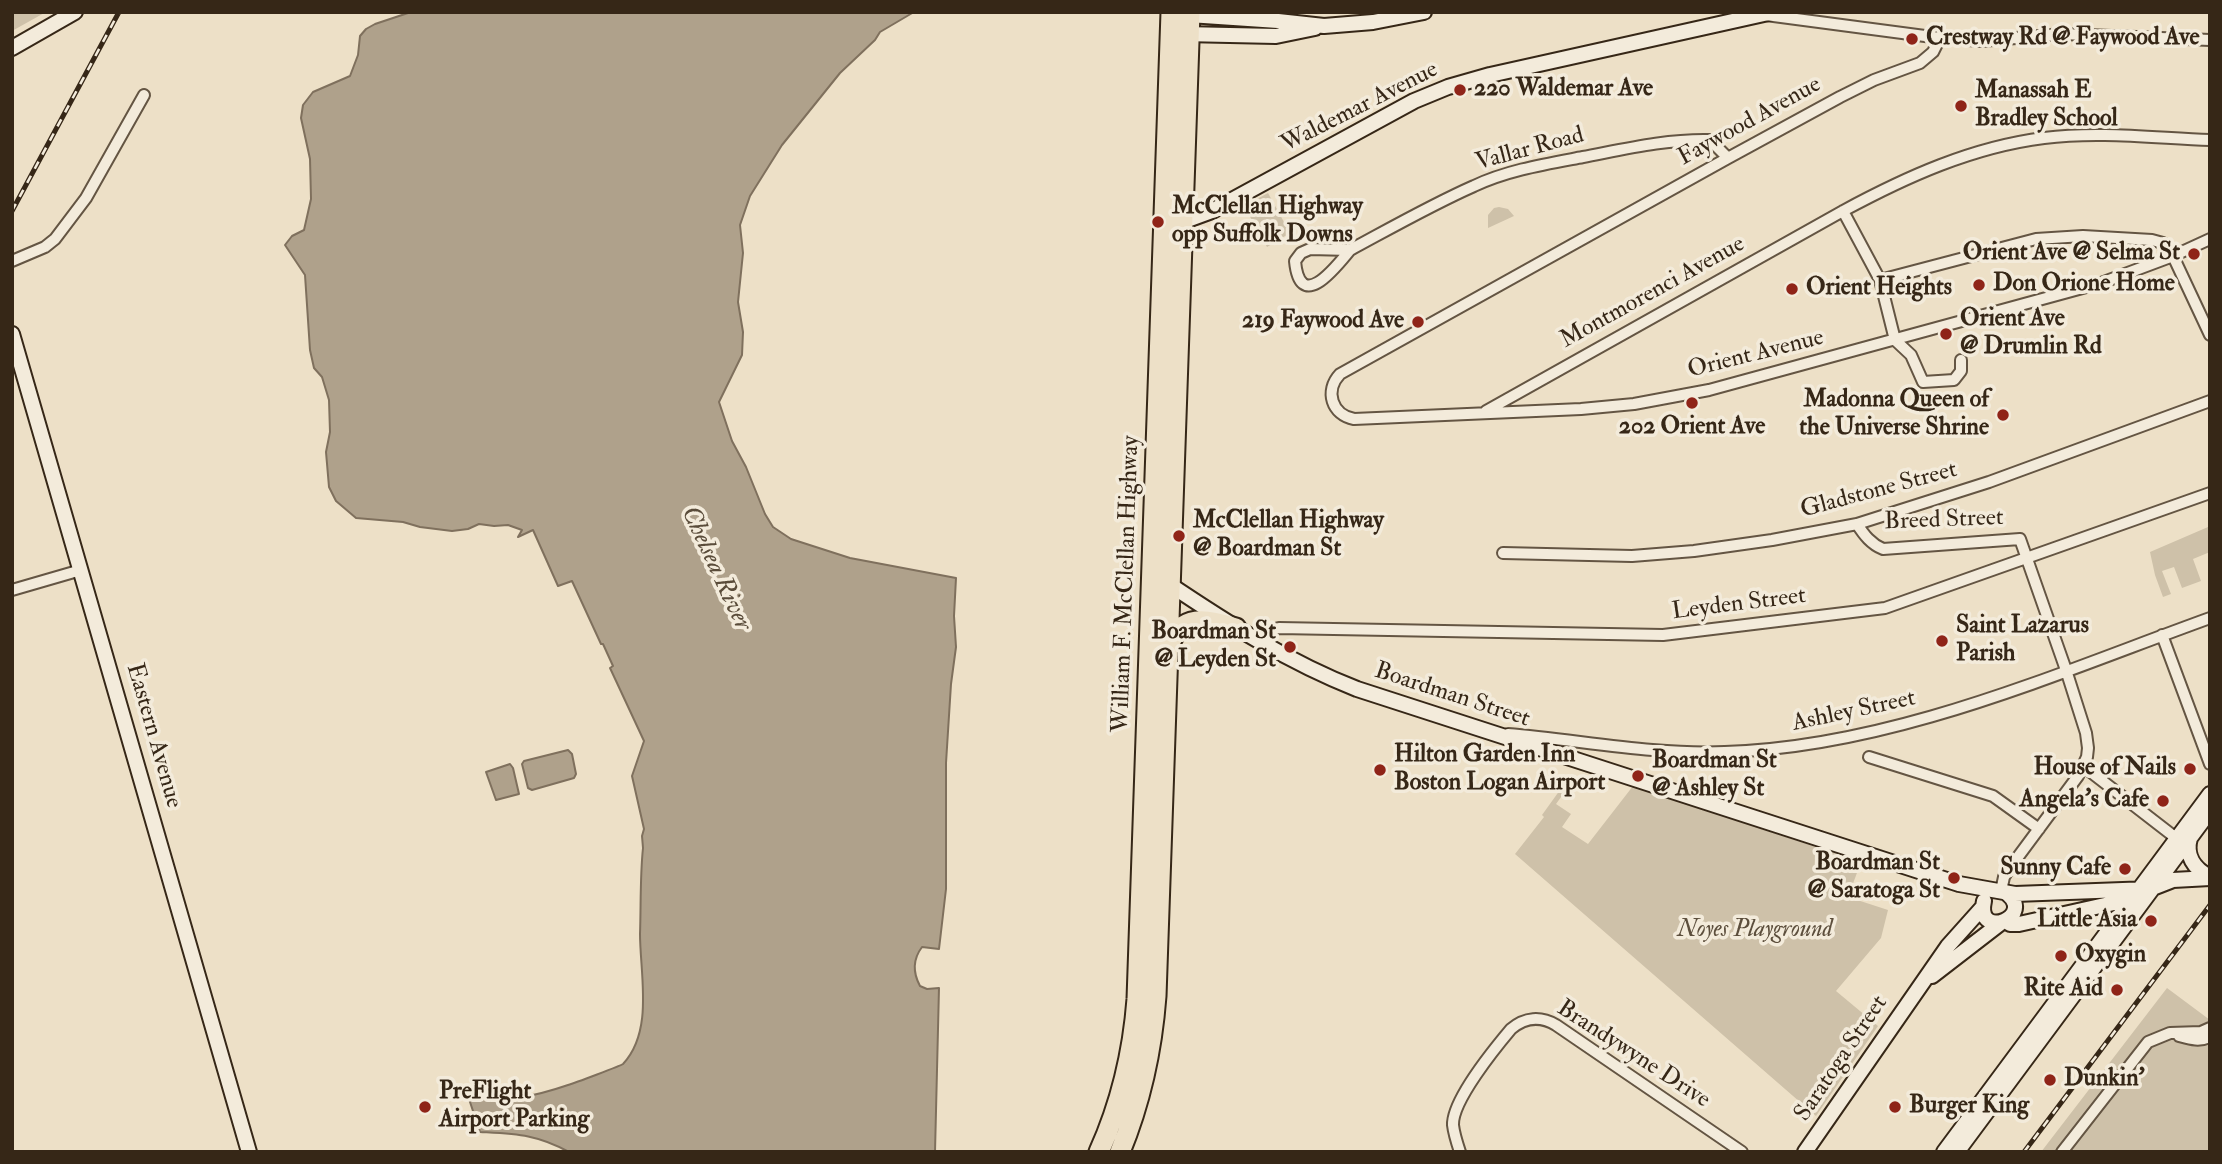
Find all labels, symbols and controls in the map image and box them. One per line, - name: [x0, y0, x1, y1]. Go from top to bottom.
- place label: Crestway Rd @ Faywood Ave: [1926, 25, 2200, 53]
- marker: Crestway Rd @ Faywood Ave: [1904, 31, 1920, 47]
- street label: Waldemar Avenue: [1277, 56, 1443, 160]
- street label: Faywood Avenue: [1674, 71, 1826, 173]
- place label: 220 Waldemar Ave: [1474, 76, 1653, 104]
- place label: Manassah E Bradley School: [1975, 78, 2118, 134]
- marker: 220 Waldemar Ave: [1452, 82, 1468, 98]
- marker: Manassah E Bradley School: [1953, 98, 1969, 114]
- street label: Vallar Road: [1473, 122, 1587, 178]
- place label: McClellan Highway opp Suffolk Downs: [1172, 194, 1363, 250]
- marker: McClellan Highway opp Suffolk Downs: [1150, 214, 1166, 230]
- street label: Montmorenci Avenue: [1556, 230, 1750, 356]
- place label: Orient Ave @ Selma St: [1963, 240, 2180, 268]
- marker: Orient Ave @ Selma St: [2186, 246, 2202, 262]
- place label: Don Orione Home: [1993, 271, 2175, 299]
- place label: Orient Heights: [1806, 275, 1952, 303]
- marker: Don Orione Home: [1971, 277, 1987, 293]
- marker: Orient Heights: [1784, 281, 1800, 297]
- place label: Orient Ave @ Drumlin Rd: [1960, 306, 2102, 362]
- place label: 219 Faywood Ave: [1242, 308, 1404, 336]
- marker: 219 Faywood Ave: [1410, 314, 1426, 330]
- street label: Orient Avenue: [1685, 324, 1827, 386]
- marker: Orient Ave @ Drumlin Rd: [1938, 326, 1954, 342]
- place label: Madonna Queen of the Universe Shrine: [1799, 387, 1989, 443]
- marker: 202 Orient Ave: [1684, 395, 1700, 411]
- marker: Madonna Queen of the Universe Shrine: [1995, 407, 2011, 423]
- place label: 202 Orient Ave: [1619, 414, 1765, 442]
- street label: William F. McClellan Highway: [1107, 435, 1147, 733]
- street label: Gladstone Street: [1798, 456, 1960, 526]
- water label: Chelsea River: [673, 502, 757, 636]
- street label: Breed Street: [1884, 505, 2004, 537]
- place label: McClellan Highway @ Boardman St: [1193, 508, 1384, 564]
- marker: McClellan Highway @ Boardman St: [1171, 528, 1187, 544]
- street label: Leyden Street: [1670, 582, 1808, 628]
- place label: Saint Lazarus Parish: [1956, 613, 2089, 669]
- place label: Boardman St @ Leyden St: [1151, 619, 1276, 675]
- marker: Saint Lazarus Parish: [1934, 633, 1950, 649]
- marker: Boardman St @ Leyden St: [1282, 639, 1298, 655]
- street label: Boardman Street: [1371, 657, 1533, 735]
- street label: Eastern Avenue: [119, 660, 187, 812]
- street label: Ashley Street: [1790, 685, 1918, 739]
- place label: Hilton Garden Inn Boston Logan Airport: [1394, 742, 1605, 798]
- place label: Boardman St @ Ashley St: [1652, 748, 1777, 804]
- place label: House of Nails: [2033, 755, 2176, 783]
- marker: House of Nails: [2182, 761, 2198, 777]
- marker: Hilton Garden Inn Boston Logan Airport: [1372, 762, 1388, 778]
- marker: Boardman St @ Ashley St: [1630, 768, 1646, 784]
- place label: Angela's Cafe: [2019, 787, 2149, 815]
- marker: Angela's Cafe: [2155, 793, 2171, 809]
- place label: Boardman St @ Saratoga St: [1807, 850, 1940, 906]
- place label: Sunny Cafe: [2000, 855, 2111, 883]
- marker: Sunny Cafe: [2117, 861, 2133, 877]
- marker: Boardman St @ Saratoga St: [1946, 870, 1962, 886]
- place label: Little Asia: [2037, 907, 2137, 935]
- marker: Little Asia: [2143, 913, 2159, 929]
- park label: Noyes Playground: [1677, 917, 1833, 945]
- place label: Oxygin: [2075, 942, 2146, 970]
- marker: Oxygin: [2053, 948, 2069, 964]
- place label: Rite Aid: [2023, 976, 2103, 1004]
- marker: Rite Aid: [2109, 982, 2125, 998]
- street label: Saratoga Street: [1789, 990, 1895, 1128]
- street label: Brandywyne Drive: [1551, 995, 1715, 1115]
- place label: Dunkin': [2064, 1066, 2145, 1094]
- marker: Dunkin': [2042, 1072, 2058, 1088]
- place label: PreFlight Airport Parking: [439, 1079, 589, 1135]
- place label: Burger King: [1909, 1093, 2029, 1121]
- marker: PreFlight Airport Parking: [417, 1099, 433, 1115]
- marker: Burger King: [1887, 1099, 1903, 1115]

